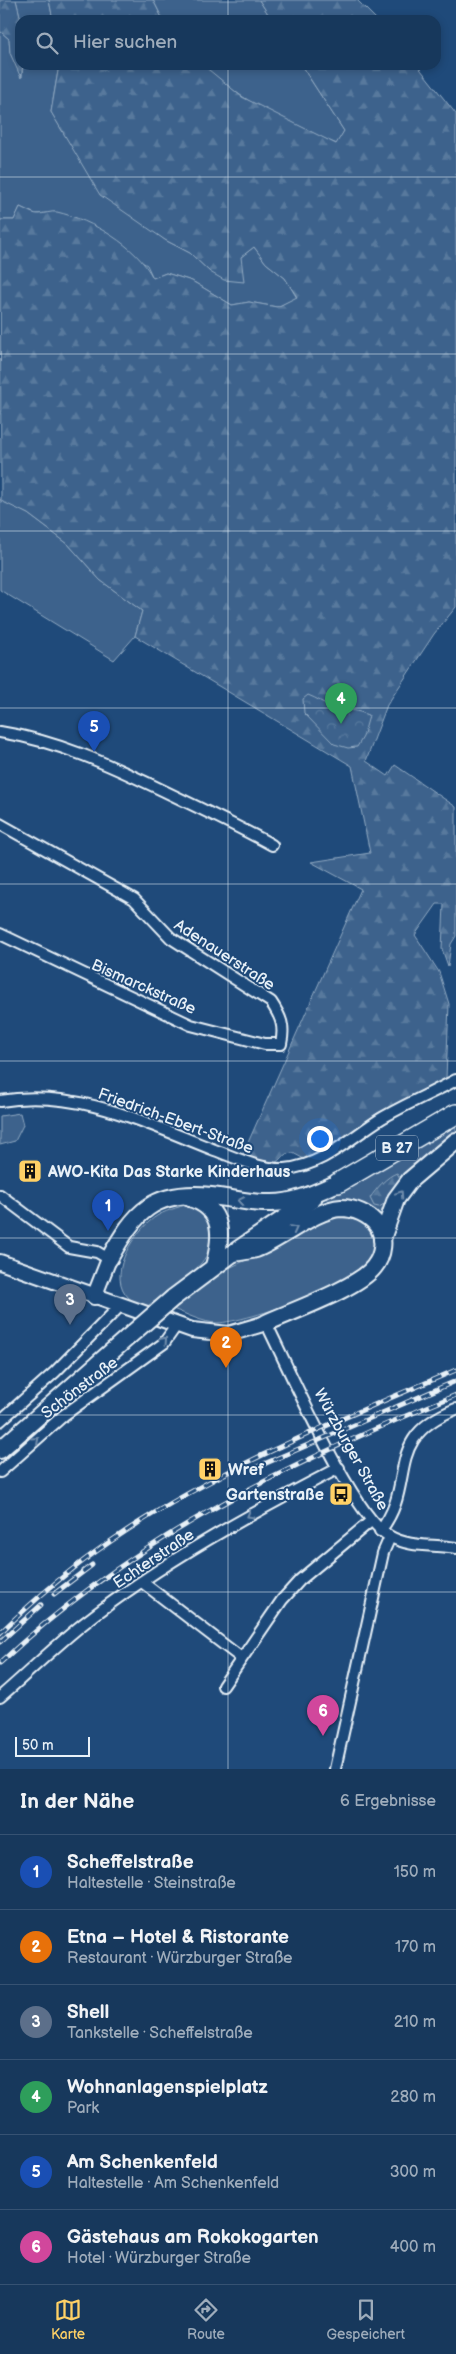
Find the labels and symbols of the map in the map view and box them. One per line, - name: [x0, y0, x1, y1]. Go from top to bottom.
- pin: 4: [325, 683, 357, 724]
- pin: 5: [78, 711, 110, 752]
- street label: Adenauerstraße: [170, 916, 278, 995]
- street label: Bismarckstraße: [88, 956, 199, 1019]
- street label: Friedrich-Ebert-Straße: [95, 1084, 256, 1159]
- your location: [307, 1126, 333, 1152]
- road number: B 27: [376, 1136, 418, 1160]
- building icon: AWO-Kita Das Starke Kinderhaus: [17, 1158, 43, 1184]
- place label: AWO-Kita Das Starke Kinderhaus: [47, 1163, 291, 1182]
- pin: 1: [92, 1190, 124, 1231]
- one-way arrow: [394, 1190, 403, 1200]
- one-way arrow: [236, 1197, 245, 1207]
- one-way arrow: [289, 1225, 298, 1235]
- pin: 3: [54, 1284, 86, 1325]
- pin: 2: [210, 1327, 242, 1368]
- one-way arrow: [158, 1337, 167, 1346]
- street label: Schönstraße: [38, 1353, 122, 1423]
- street label: Würzburger Straße: [309, 1386, 392, 1514]
- one-way arrow: [31, 1437, 40, 1446]
- building icon: Wref: [197, 1456, 223, 1482]
- place label: Wref: [228, 1461, 265, 1480]
- bus stop icon: Gartenstraße: [328, 1481, 354, 1507]
- place label: Gartenstraße: [226, 1486, 324, 1505]
- one-way arrow: [246, 1509, 255, 1519]
- street label: Echterstraße: [110, 1525, 198, 1593]
- pin: 6: [307, 1695, 339, 1736]
- scale bar: [15, 1734, 90, 1757]

